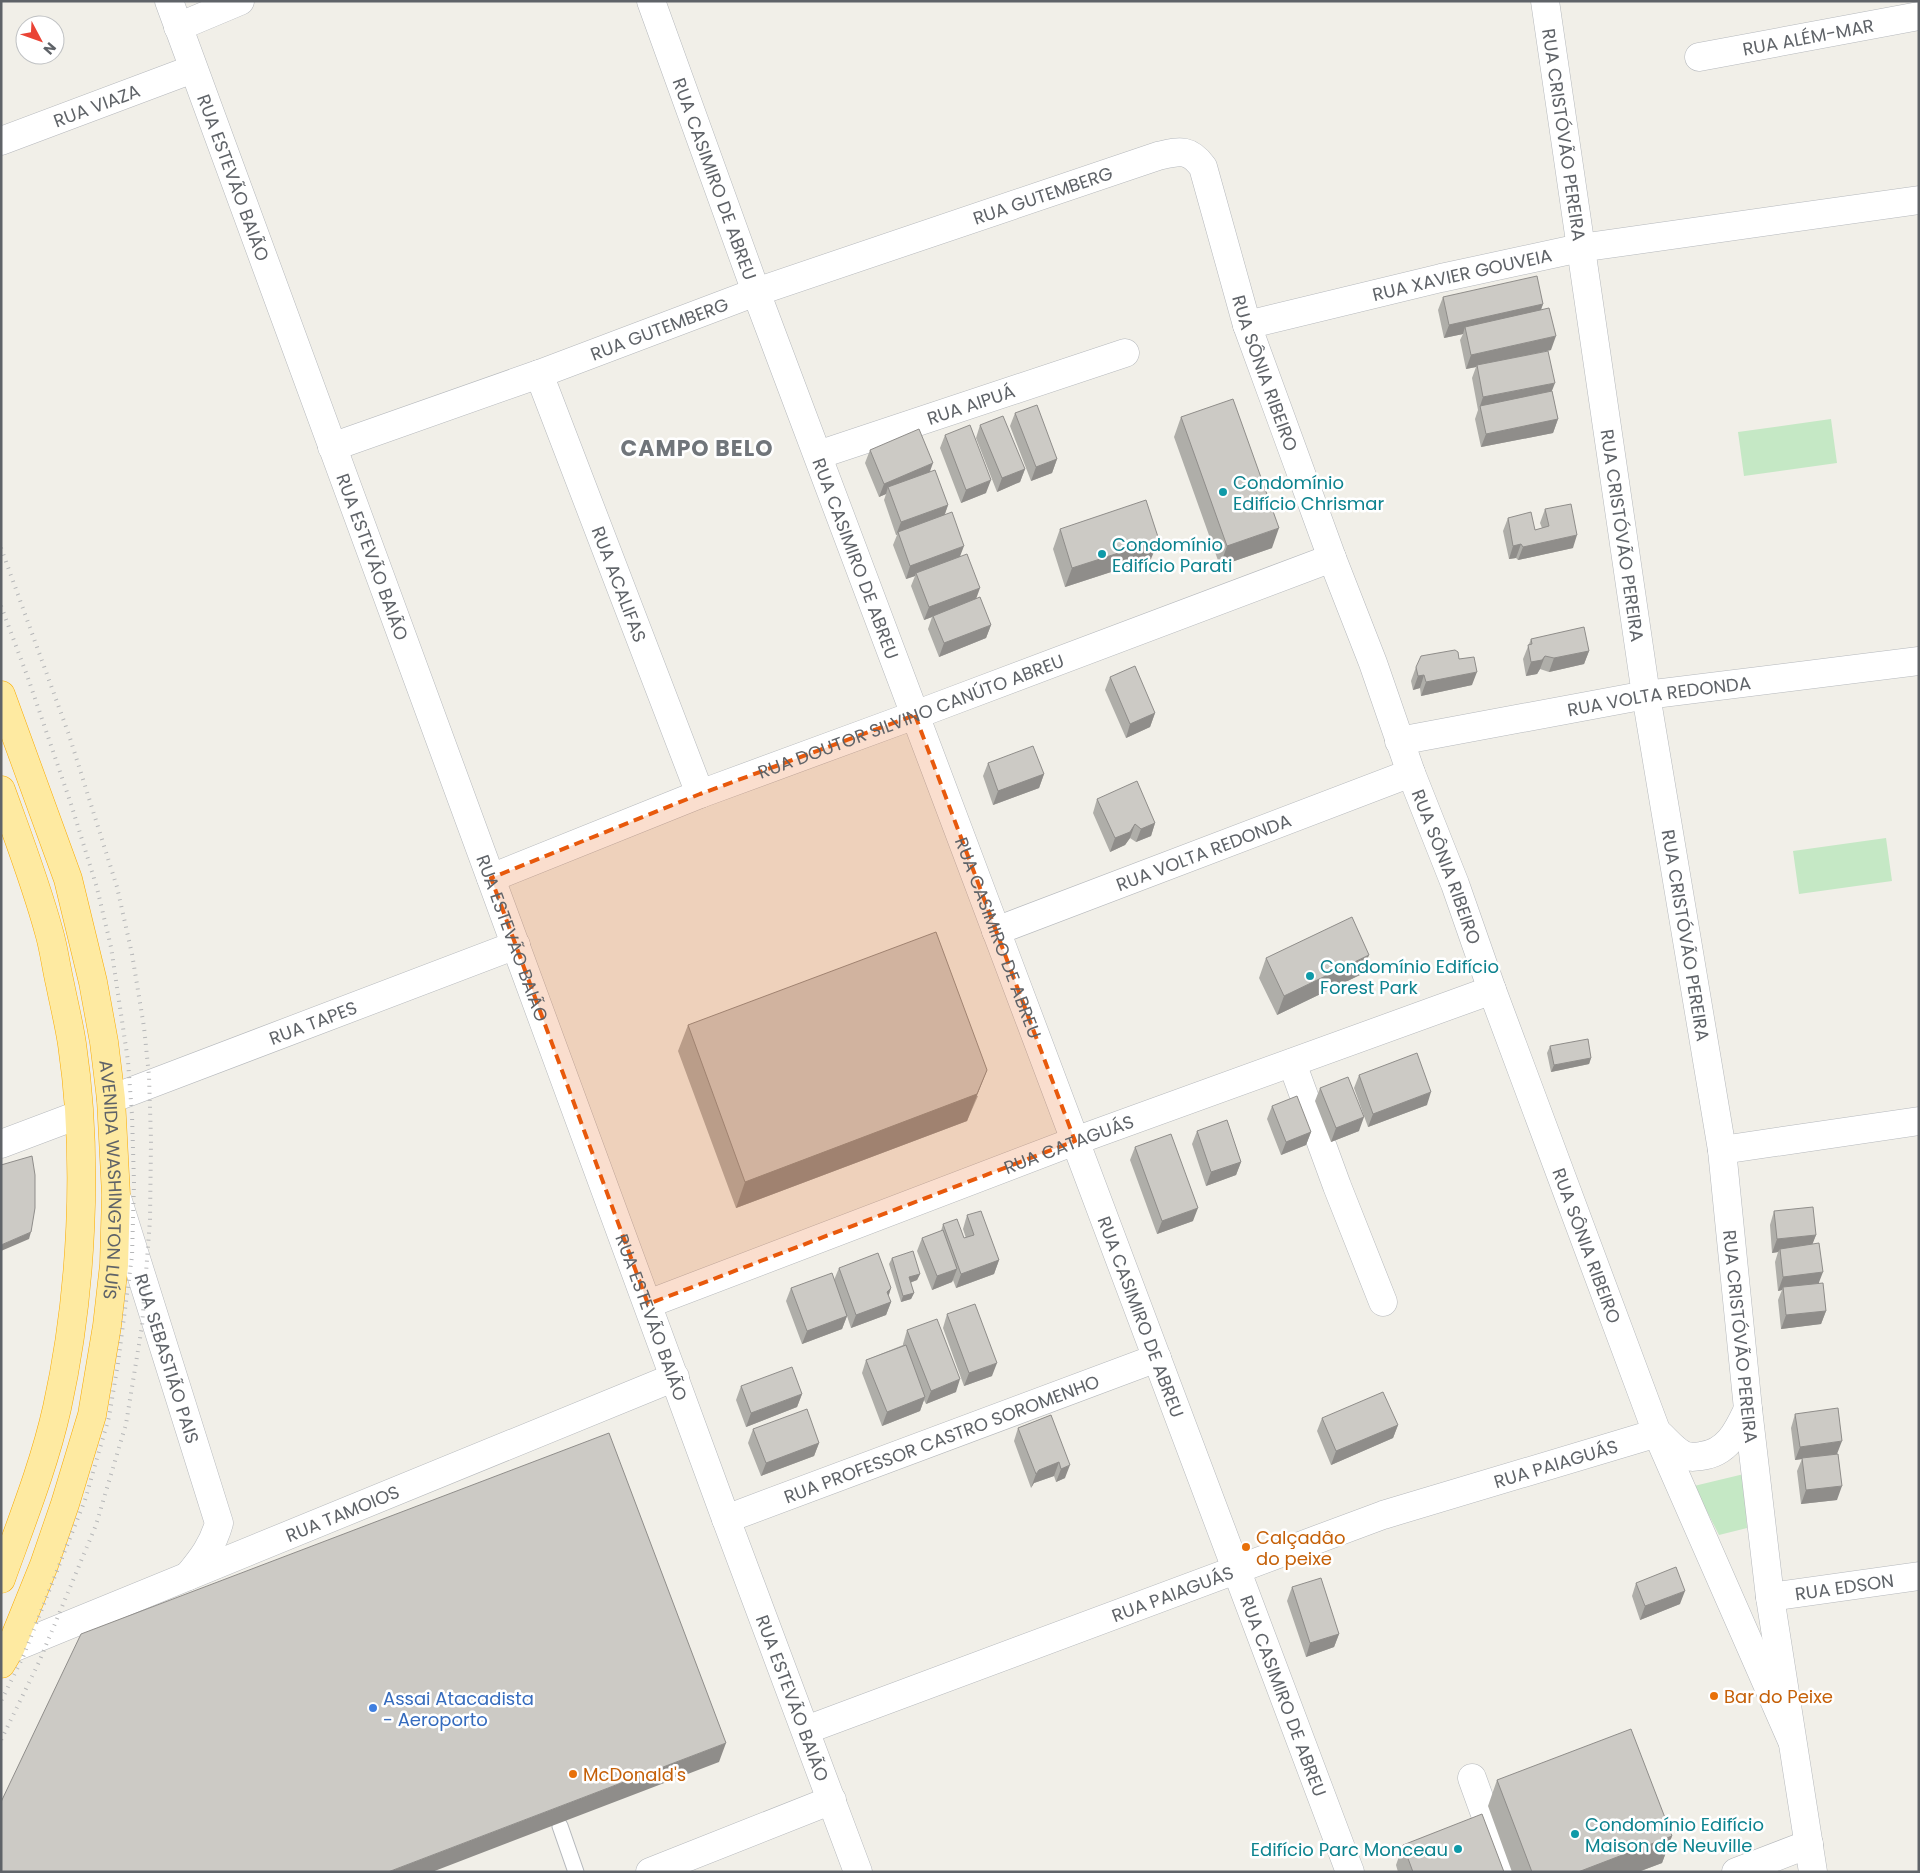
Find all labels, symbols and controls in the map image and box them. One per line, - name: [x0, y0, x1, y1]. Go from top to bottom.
- street label: RUA ALÉM-MAR: [1740, 12, 1876, 61]
- north arrow: [15, 15, 65, 65]
- street label: RUA CRISTÓVÃO PEREIRA: [1537, 27, 1592, 243]
- text: N: [39, 38, 61, 59]
- street label: RUA CASIMIRO DE ABREU: [667, 74, 763, 283]
- street label: RUA VIAZA: [50, 78, 143, 133]
- street label: RUA ESTEVÃO BAIÃO: [192, 91, 276, 264]
- street label: RUA GUTEMBERG: [969, 160, 1116, 230]
- street label: RUA XAVIER GOUVEIA: [1370, 242, 1554, 307]
- street label: RUA GUTEMBERG: [587, 291, 732, 366]
- street label: RUA SÔNIA RIBEIRO: [1227, 292, 1304, 455]
- street label: RUA AIPUÁ: [923, 378, 1018, 431]
- street label: RUA CRISTÓVÃO PEREIRA: [1595, 427, 1651, 643]
- district label: CAMPO BELO: [620, 433, 774, 464]
- street label: RUA CASIMIRO DE ABREU: [807, 454, 905, 663]
- street label: RUA ESTEVÃO BAIÃO: [331, 470, 415, 644]
- place label: Condomínio Edifício Chrismar: [1233, 470, 1385, 516]
- marker: Condomínio Edifício Chrismar: [1217, 486, 1229, 498]
- street label: RUA ACALIFAS: [586, 523, 653, 646]
- place label: Condomínio Edifício Parati: [1112, 532, 1232, 578]
- marker: Condomínio Edifício Parati: [1096, 548, 1108, 560]
- street label: RUA DOUTOR SILVINO CANÚTO ABREU: [754, 648, 1067, 784]
- street label: RUA VOLTA REDONDA: [1565, 670, 1752, 722]
- street label: RUA SÔNIA RIBEIRO: [1406, 785, 1488, 947]
- street label: RUA VOLTA REDONDA: [1112, 807, 1295, 897]
- street label: RUA CRISTÓVÃO PEREIRA: [1656, 828, 1716, 1043]
- street label: RUA CASIMIRO DE ABREU: [949, 833, 1048, 1042]
- street label: RUA ESTEVÃO BAIÃO: [471, 851, 555, 1025]
- place label: Condomínio Edifício Forest Park: [1320, 954, 1499, 1000]
- marker: Condomínio Edifício Forest Park: [1304, 970, 1316, 982]
- street label: RUA TAPES: [265, 994, 360, 1050]
- street label: AVENIDA WASHINGTON LUÍS: [94, 1058, 129, 1301]
- street label: RUA CATAGUÁS: [1000, 1108, 1137, 1180]
- street label: RUA SÔNIA RIBEIRO: [1547, 1164, 1627, 1327]
- street label: RUA CASIMIRO DE ABREU: [1092, 1212, 1190, 1421]
- street label: RUA CRISTÓVÃO PEREIRA: [1718, 1228, 1764, 1445]
- street label: RUA ESTEVÃO BAIÃO: [610, 1230, 694, 1404]
- street label: RUA SEBASTIÃO PAIS: [129, 1270, 206, 1446]
- street label: RUA PROFESSOR CASTRO SOROMENHO: [780, 1368, 1103, 1509]
- street label: RUA PAIAGUÁS: [1491, 1433, 1621, 1494]
- street label: RUA TAMOIOS: [282, 1479, 403, 1548]
- place label: Calçadâo do peixe: [1256, 1525, 1345, 1571]
- marker: Calçadâo do peixe: [1240, 1541, 1252, 1553]
- street label: RUA PAIAGUÁS: [1108, 1559, 1237, 1628]
- street label: RUA EDSON: [1793, 1567, 1895, 1606]
- street label: RUA CASIMIRO DE ABREU: [1234, 1591, 1333, 1800]
- street label: RUA ESTEVÃO BAIÃO: [750, 1611, 835, 1785]
- place label: Bar do Peixe: [1724, 1684, 1833, 1709]
- place label: Assai Atacadista - Aeroporto: [383, 1686, 534, 1732]
- marker: Bar do Peixe: [1708, 1690, 1720, 1702]
- marker: Assai Atacadista - Aeroporto: [367, 1702, 379, 1714]
- place label: McDonald's: [583, 1762, 686, 1787]
- marker: McDonald's: [567, 1768, 579, 1780]
- place label: Condomínio Edifício Maison de Neuville: [1585, 1812, 1764, 1858]
- marker: Condomínio Edifício Maison de Neuville: [1569, 1828, 1581, 1840]
- place label: Edifício Parc Monceau: [1251, 1837, 1448, 1862]
- marker: Edifício Parc Monceau: [1452, 1843, 1464, 1855]

